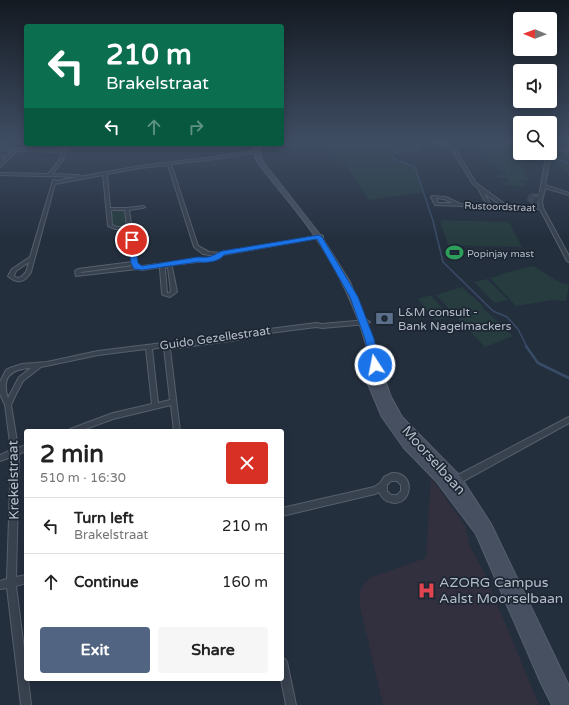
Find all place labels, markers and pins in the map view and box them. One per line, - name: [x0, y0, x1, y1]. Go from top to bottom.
- pin: [115, 223, 149, 257]
- sports icon: Popinjay mast: [444, 243, 464, 263]
- place label: Popinjay mast: [467, 248, 534, 260]
- place label: L&M consult - Bank Nagelmackers: [398, 305, 512, 333]
- bank icon: L&M consult - Bank Nagelmackers: [375, 309, 395, 329]
- place label: AZORG Campus Aalst Moorselbaan: [439, 574, 563, 607]
- hospital icon: AZORG Campus Aalst Moorselbaan: [416, 580, 436, 600]

